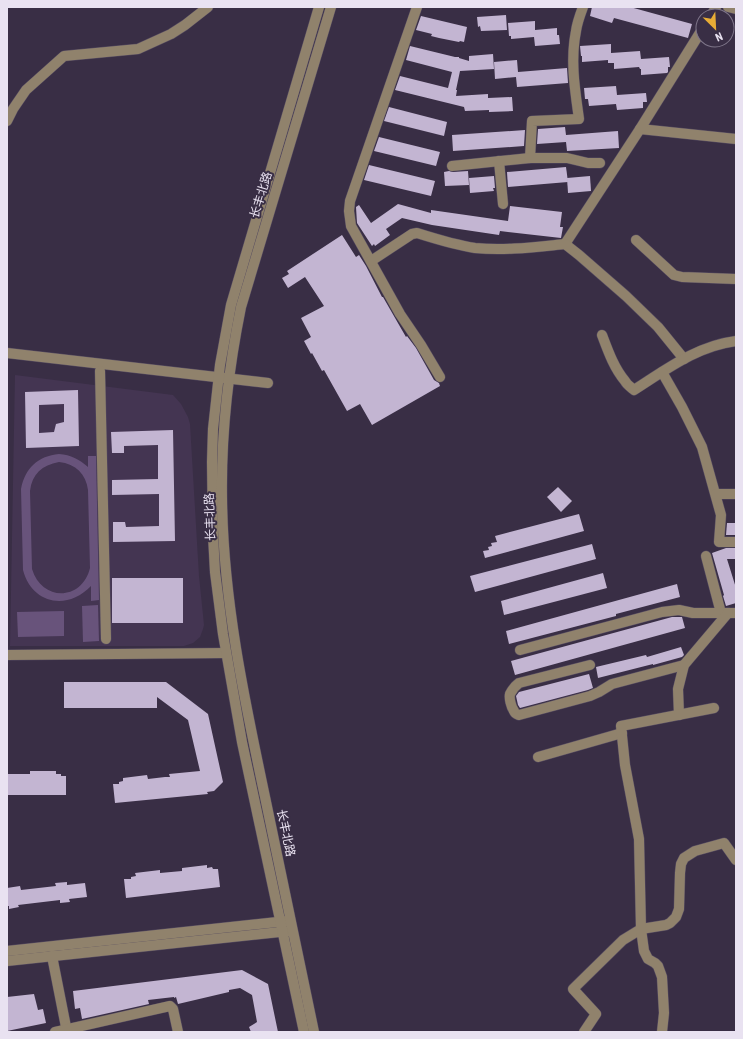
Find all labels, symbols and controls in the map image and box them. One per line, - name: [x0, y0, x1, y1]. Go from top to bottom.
- north arrow: [695, 8, 735, 48]
- text: N: [713, 29, 725, 44]
- street label: 长丰北路: [247, 170, 275, 220]
- street label: 长丰北路: [202, 493, 218, 541]
- street label: 长丰北路: [274, 808, 298, 858]

